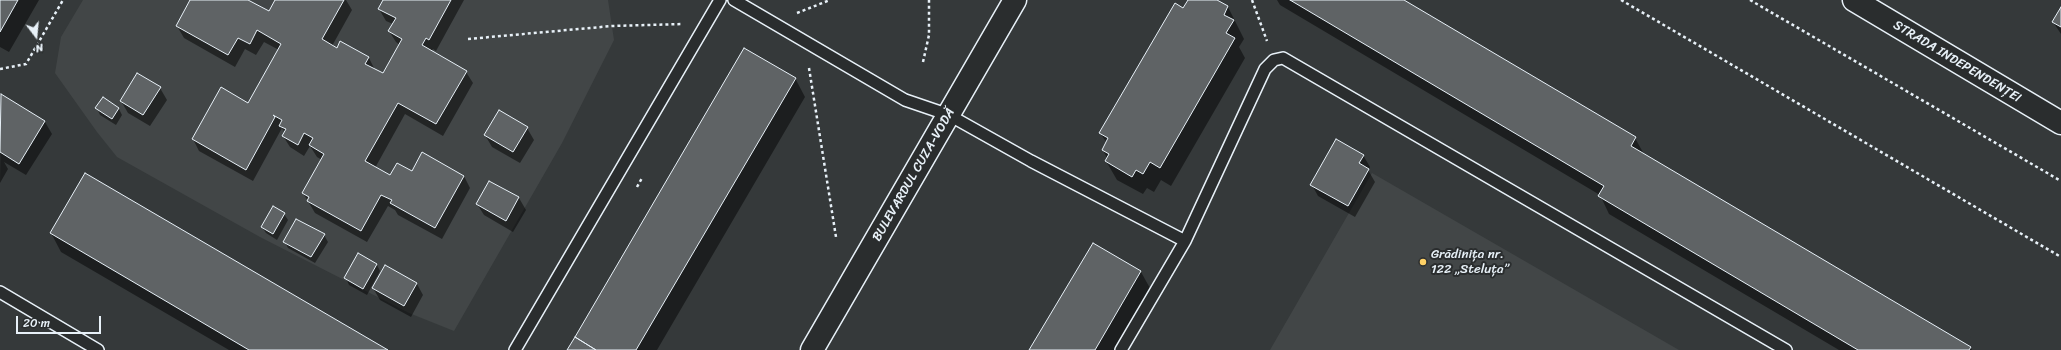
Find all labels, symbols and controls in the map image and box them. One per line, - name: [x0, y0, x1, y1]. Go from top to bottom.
- north arrow: [16, 16, 56, 56]
- street label: STRADA INDEPENDENȚEI: [1890, 18, 2024, 106]
- text: N: [33, 38, 46, 58]
- street label: BULEVARDUL CUZA-VODĂ: [869, 106, 959, 244]
- place label: Grădinița nr. 122 „Steluța”: [1431, 247, 1509, 278]
- marker: Grădinița nr. 122 „Steluța”: [1418, 257, 1428, 267]
- scale bar: [18, 308, 103, 334]
- text: 20 m: [23, 312, 50, 334]

